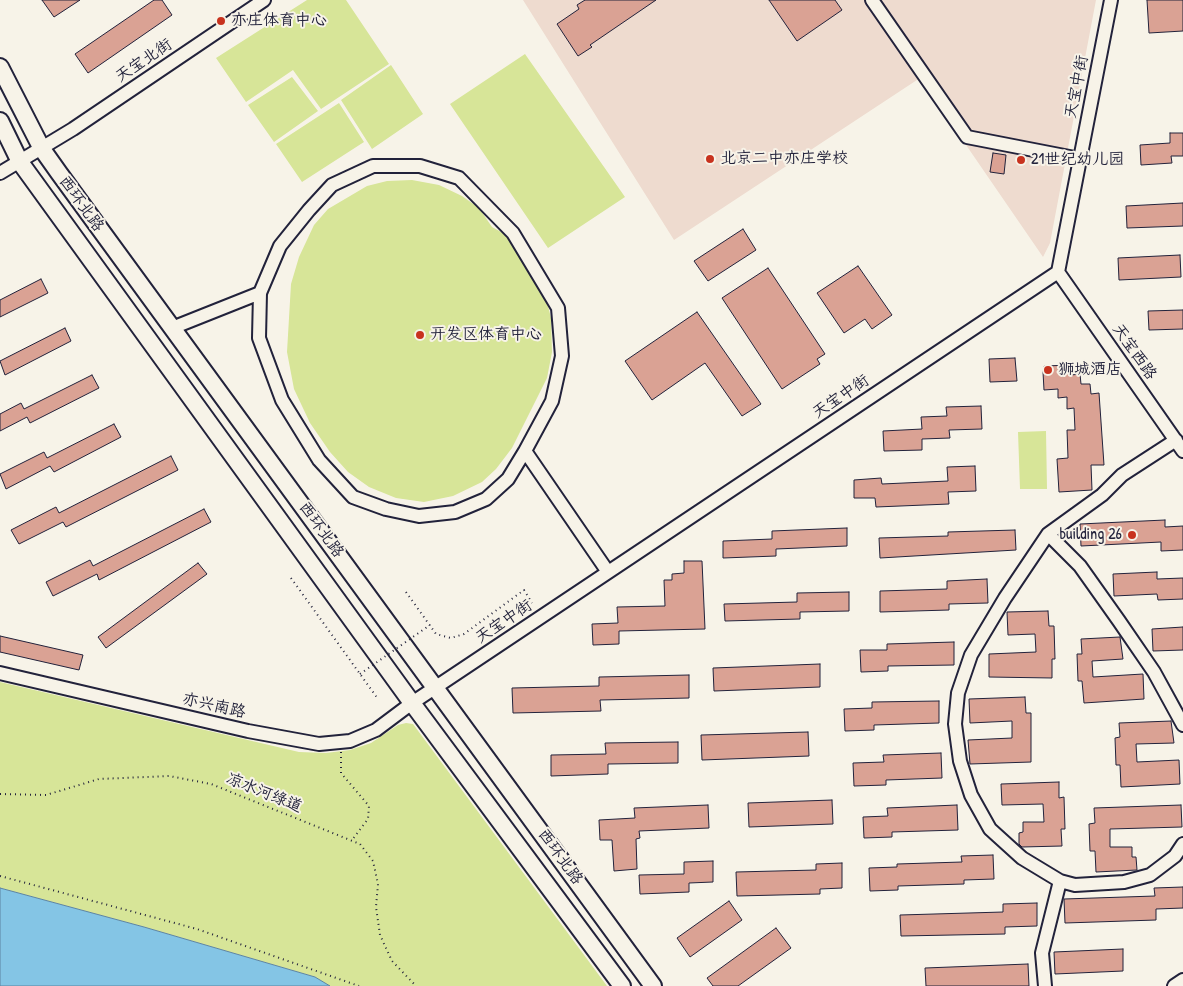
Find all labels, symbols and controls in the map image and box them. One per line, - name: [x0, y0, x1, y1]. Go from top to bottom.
- place label: 亦庄体育中心: [231, 11, 327, 31]
- marker: 亦庄体育中心: [215, 15, 227, 27]
- street label: 天宝北街: [112, 35, 176, 87]
- street label: 天宝中街: [1061, 54, 1093, 120]
- place label: 北京二中亦庄学校: [720, 149, 848, 169]
- place label: 21世纪幼儿园: [1031, 150, 1124, 170]
- marker: 北京二中亦庄学校: [704, 153, 716, 165]
- marker: 21世纪幼儿园: [1015, 154, 1027, 166]
- street label: 西环北路: [54, 172, 108, 236]
- street label: 天宝西路: [1108, 320, 1160, 384]
- place label: 开发区体育中心: [430, 325, 542, 345]
- marker: 开发区体育中心: [414, 329, 426, 341]
- place label: 狮城酒店: [1058, 360, 1122, 380]
- marker: 狮城酒店: [1042, 364, 1054, 376]
- street label: 天宝中街: [809, 371, 873, 423]
- street label: 西环北路: [294, 498, 348, 562]
- place label: building 26: [1059, 525, 1122, 545]
- marker: building 26: [1126, 529, 1138, 541]
- street label: 天宝中街: [472, 596, 536, 648]
- street label: 亦兴南路: [181, 689, 247, 723]
- street label: 凉水河绿道: [223, 769, 305, 817]
- street label: 西环北路: [533, 825, 587, 889]

